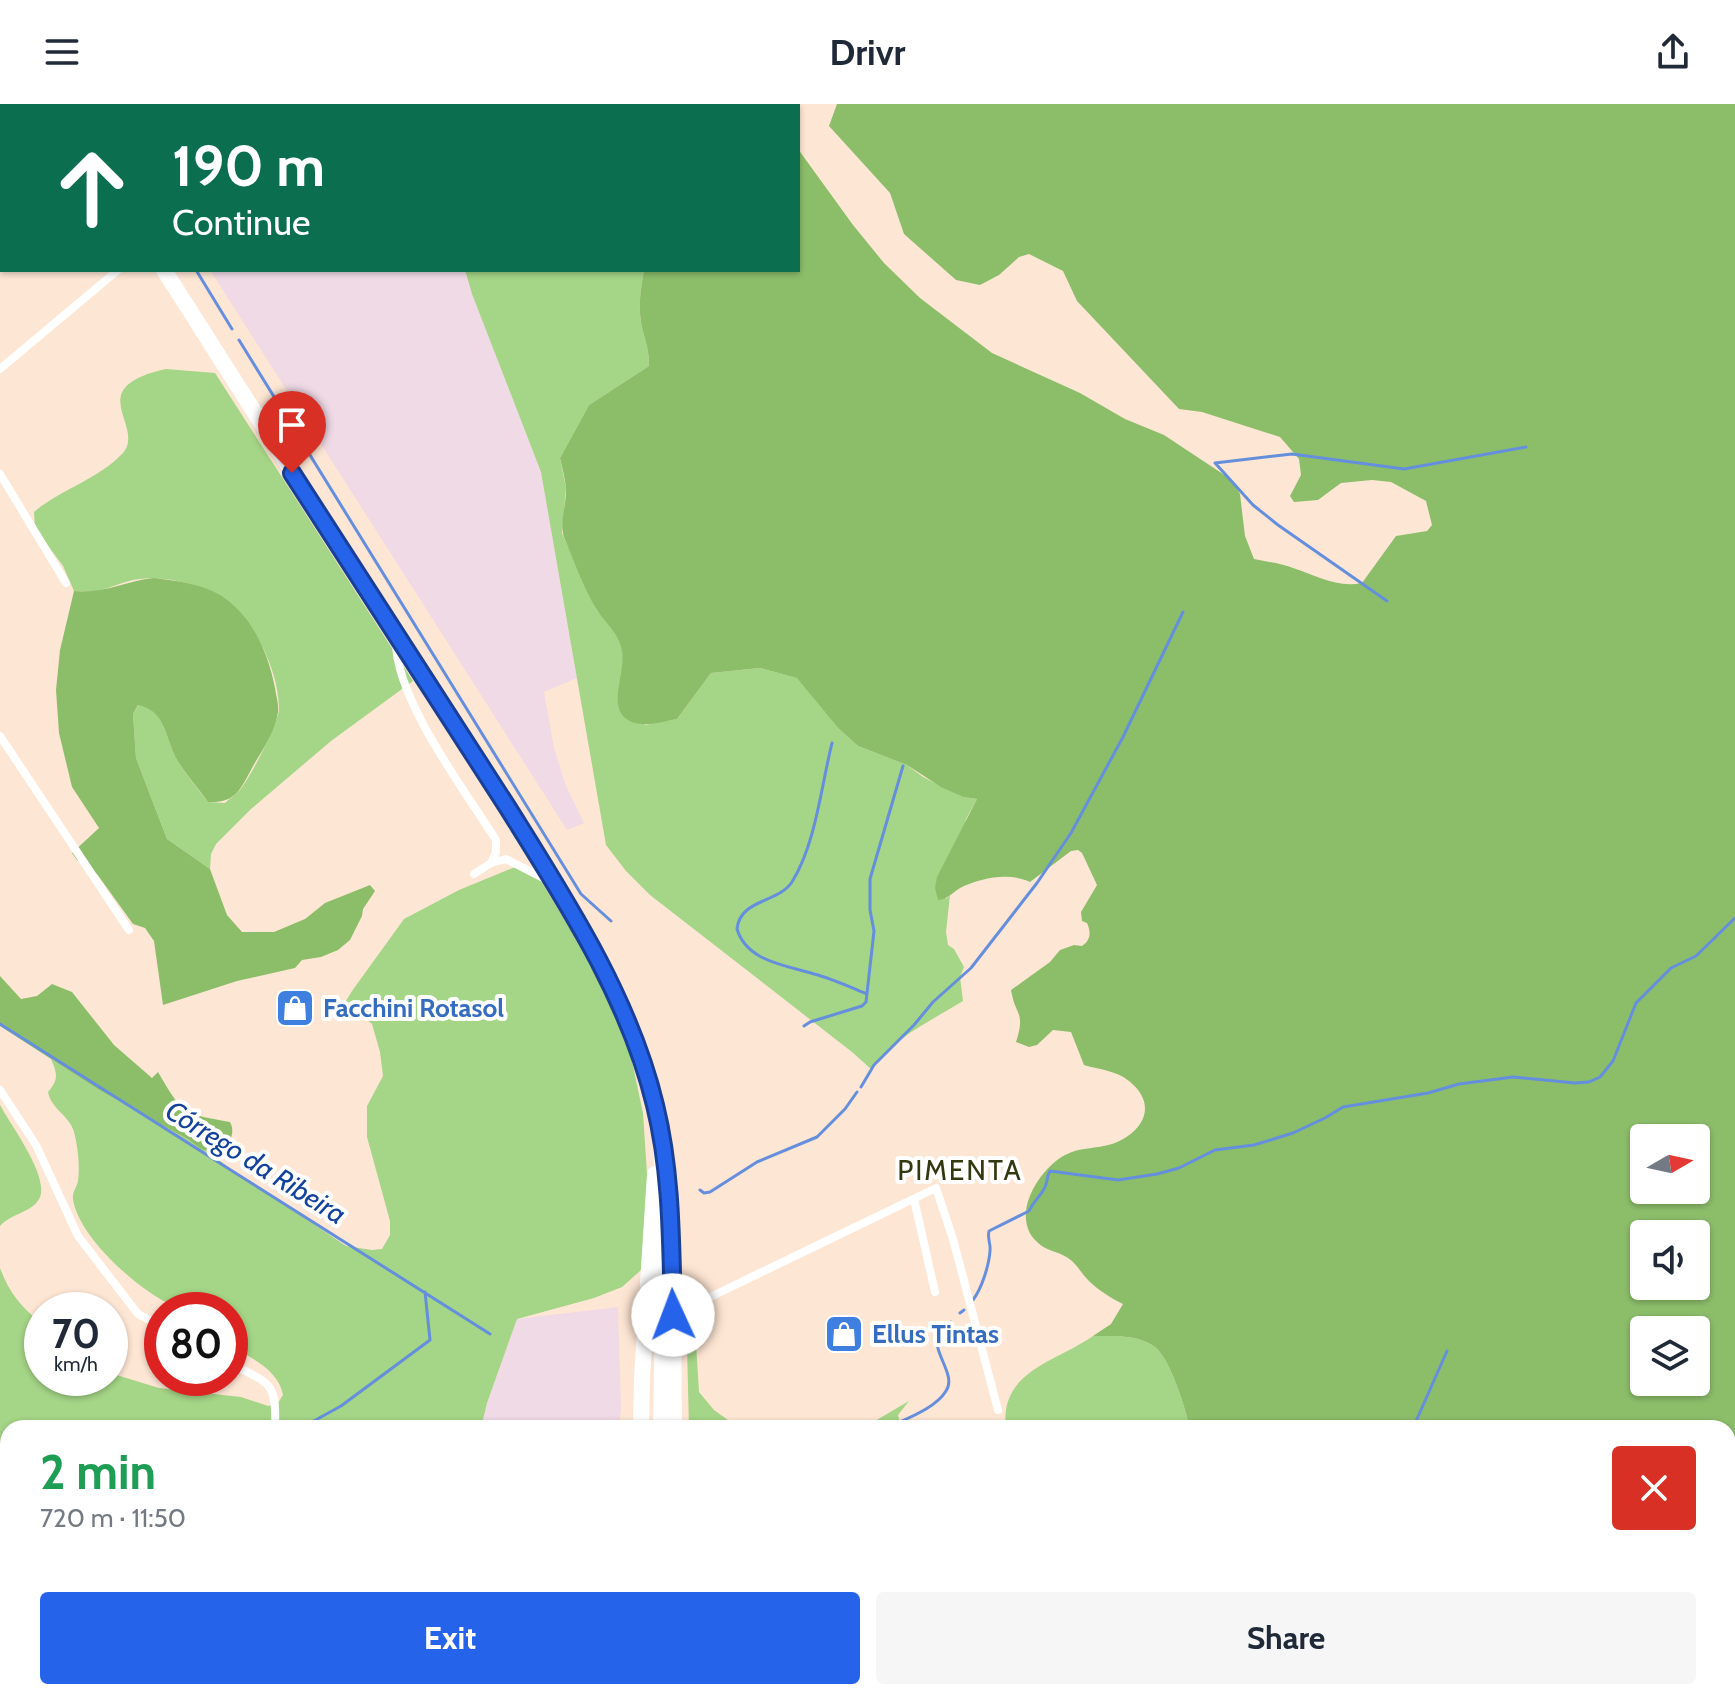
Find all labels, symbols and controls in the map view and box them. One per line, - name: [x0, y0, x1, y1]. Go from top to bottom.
- icon: menu: [40, 30, 84, 74]
- text: Drivr: [830, 30, 905, 74]
- icon: share: [1651, 30, 1695, 74]
- text: 190 m: [172, 132, 325, 200]
- icon: ahead: [40, 136, 144, 240]
- text: Continue: [172, 200, 311, 244]
- pin: [258, 391, 326, 473]
- icon: arrive: [270, 403, 314, 447]
- shop icon: Facchini Rotasol: [274, 987, 316, 1029]
- place label: Facchini Rotasol: [323, 992, 504, 1024]
- water label: Córrego da Ribeira: [159, 1093, 353, 1231]
- north arrow: [1630, 1124, 1710, 1204]
- map controls: [1630, 1124, 1710, 1396]
- district label: PIMENTA: [897, 1153, 1023, 1187]
- button: sound: [1630, 1220, 1710, 1300]
- position arrow: [631, 1273, 715, 1357]
- speed limit sign: 80: [144, 1292, 248, 1396]
- text: 70: [52, 1309, 100, 1358]
- shop icon: Ellus Tintas: [823, 1313, 865, 1355]
- button: layers: [1630, 1316, 1710, 1396]
- place label: Ellus Tintas: [872, 1318, 999, 1350]
- text: km/h: [54, 1352, 98, 1376]
- text: 2 min: [40, 1443, 156, 1501]
- button: close: [1612, 1446, 1696, 1530]
- text: 720 m · 11:50: [40, 1502, 186, 1534]
- button: Exit: [40, 1592, 860, 1684]
- button: Share: [876, 1592, 1696, 1684]

